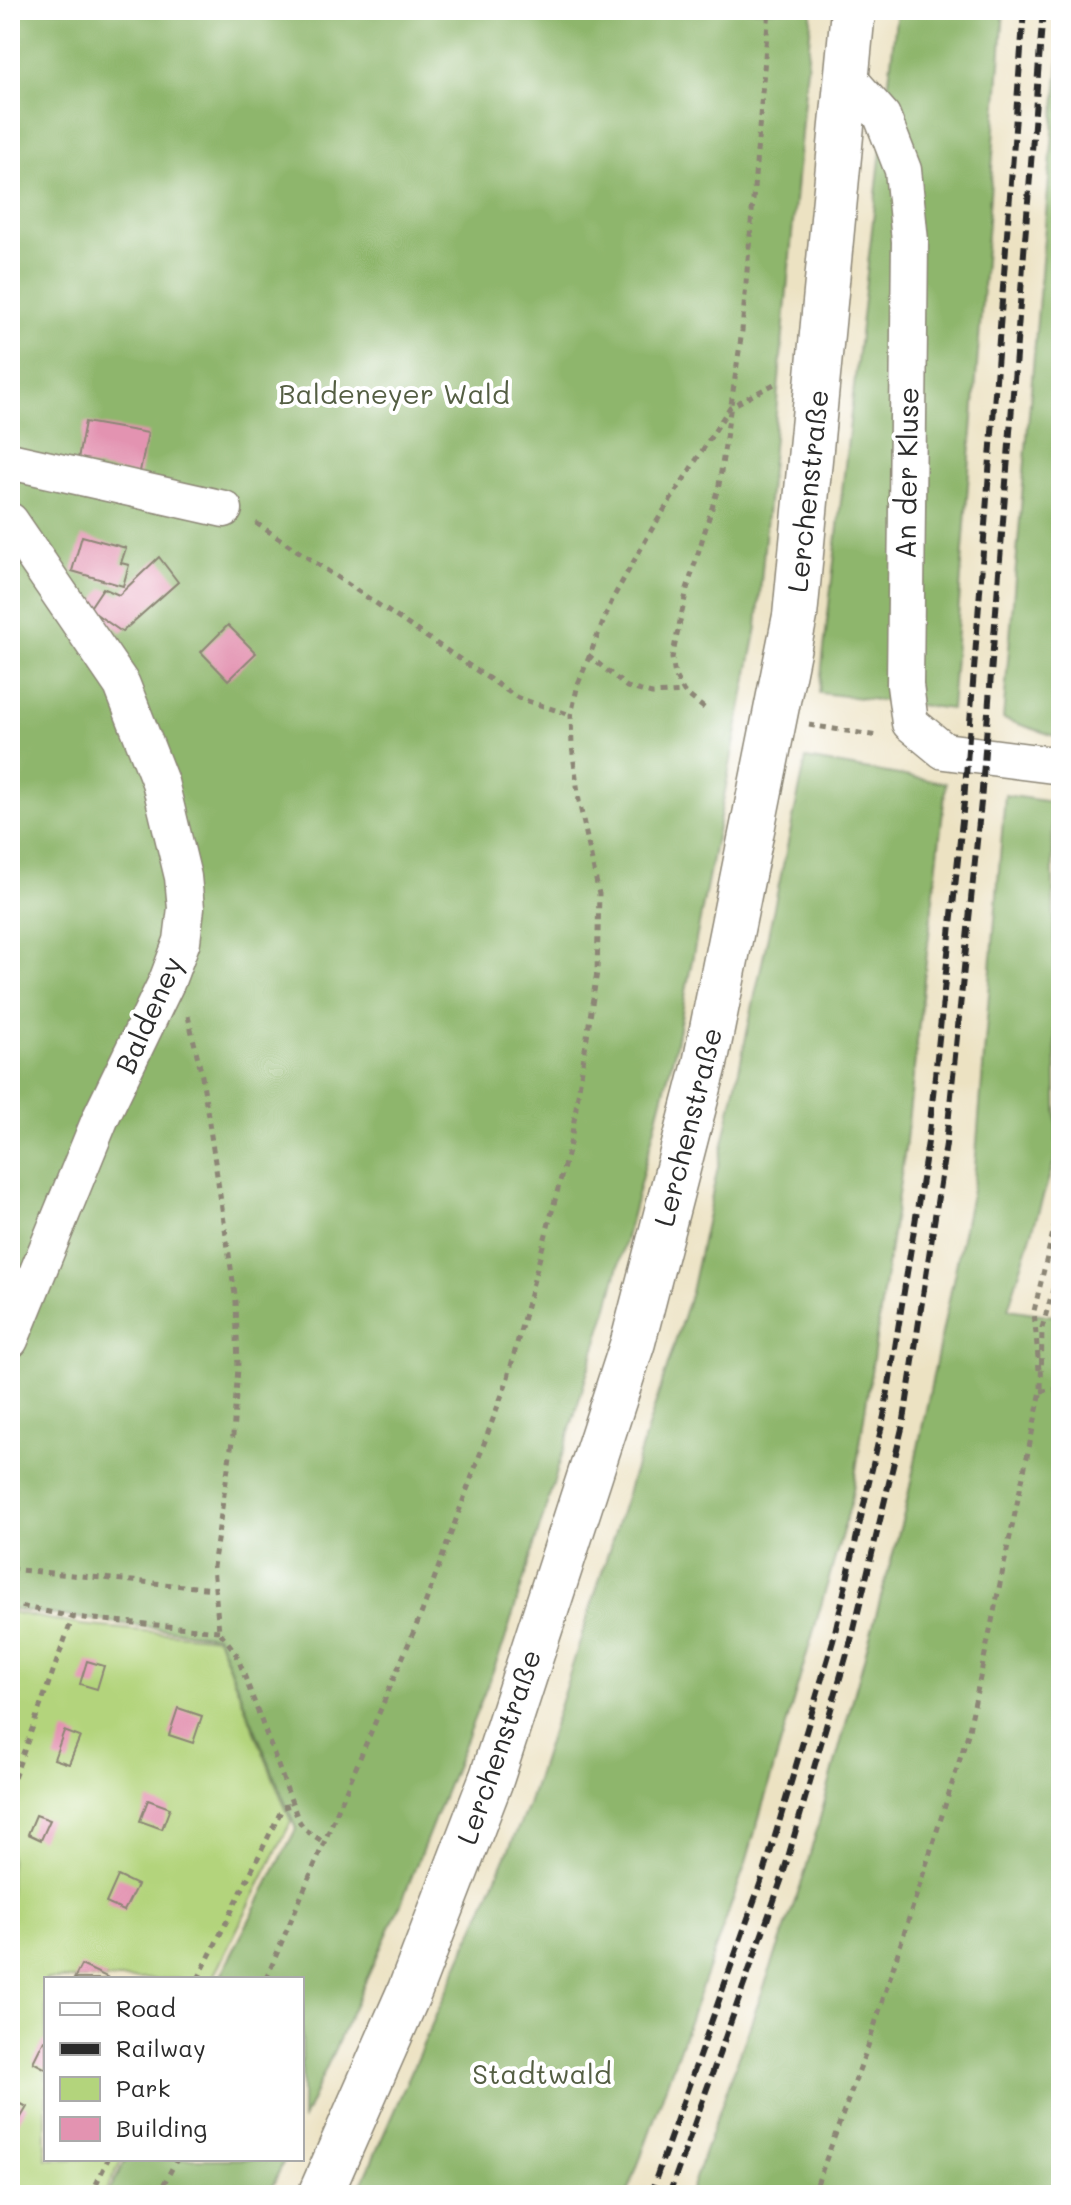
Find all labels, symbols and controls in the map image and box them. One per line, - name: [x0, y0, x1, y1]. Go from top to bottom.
- park label: Baldeneyer Wald: [278, 375, 510, 411]
- street label: An der Kluse: [886, 387, 926, 559]
- street label: Lerchenstraße: [778, 388, 836, 594]
- street label: Baldeney: [106, 950, 190, 1079]
- street label: Lerchenstraße: [645, 1024, 729, 1230]
- street label: Lerchenstraße: [448, 1644, 548, 1849]
- legend: [44, 1977, 304, 2161]
- text: Road: [116, 1992, 176, 2023]
- text: Railway: [116, 2032, 206, 2063]
- park label: Stadtwald: [472, 2055, 612, 2091]
- text: Park: [116, 2072, 170, 2103]
- text: Building: [116, 2112, 207, 2143]

